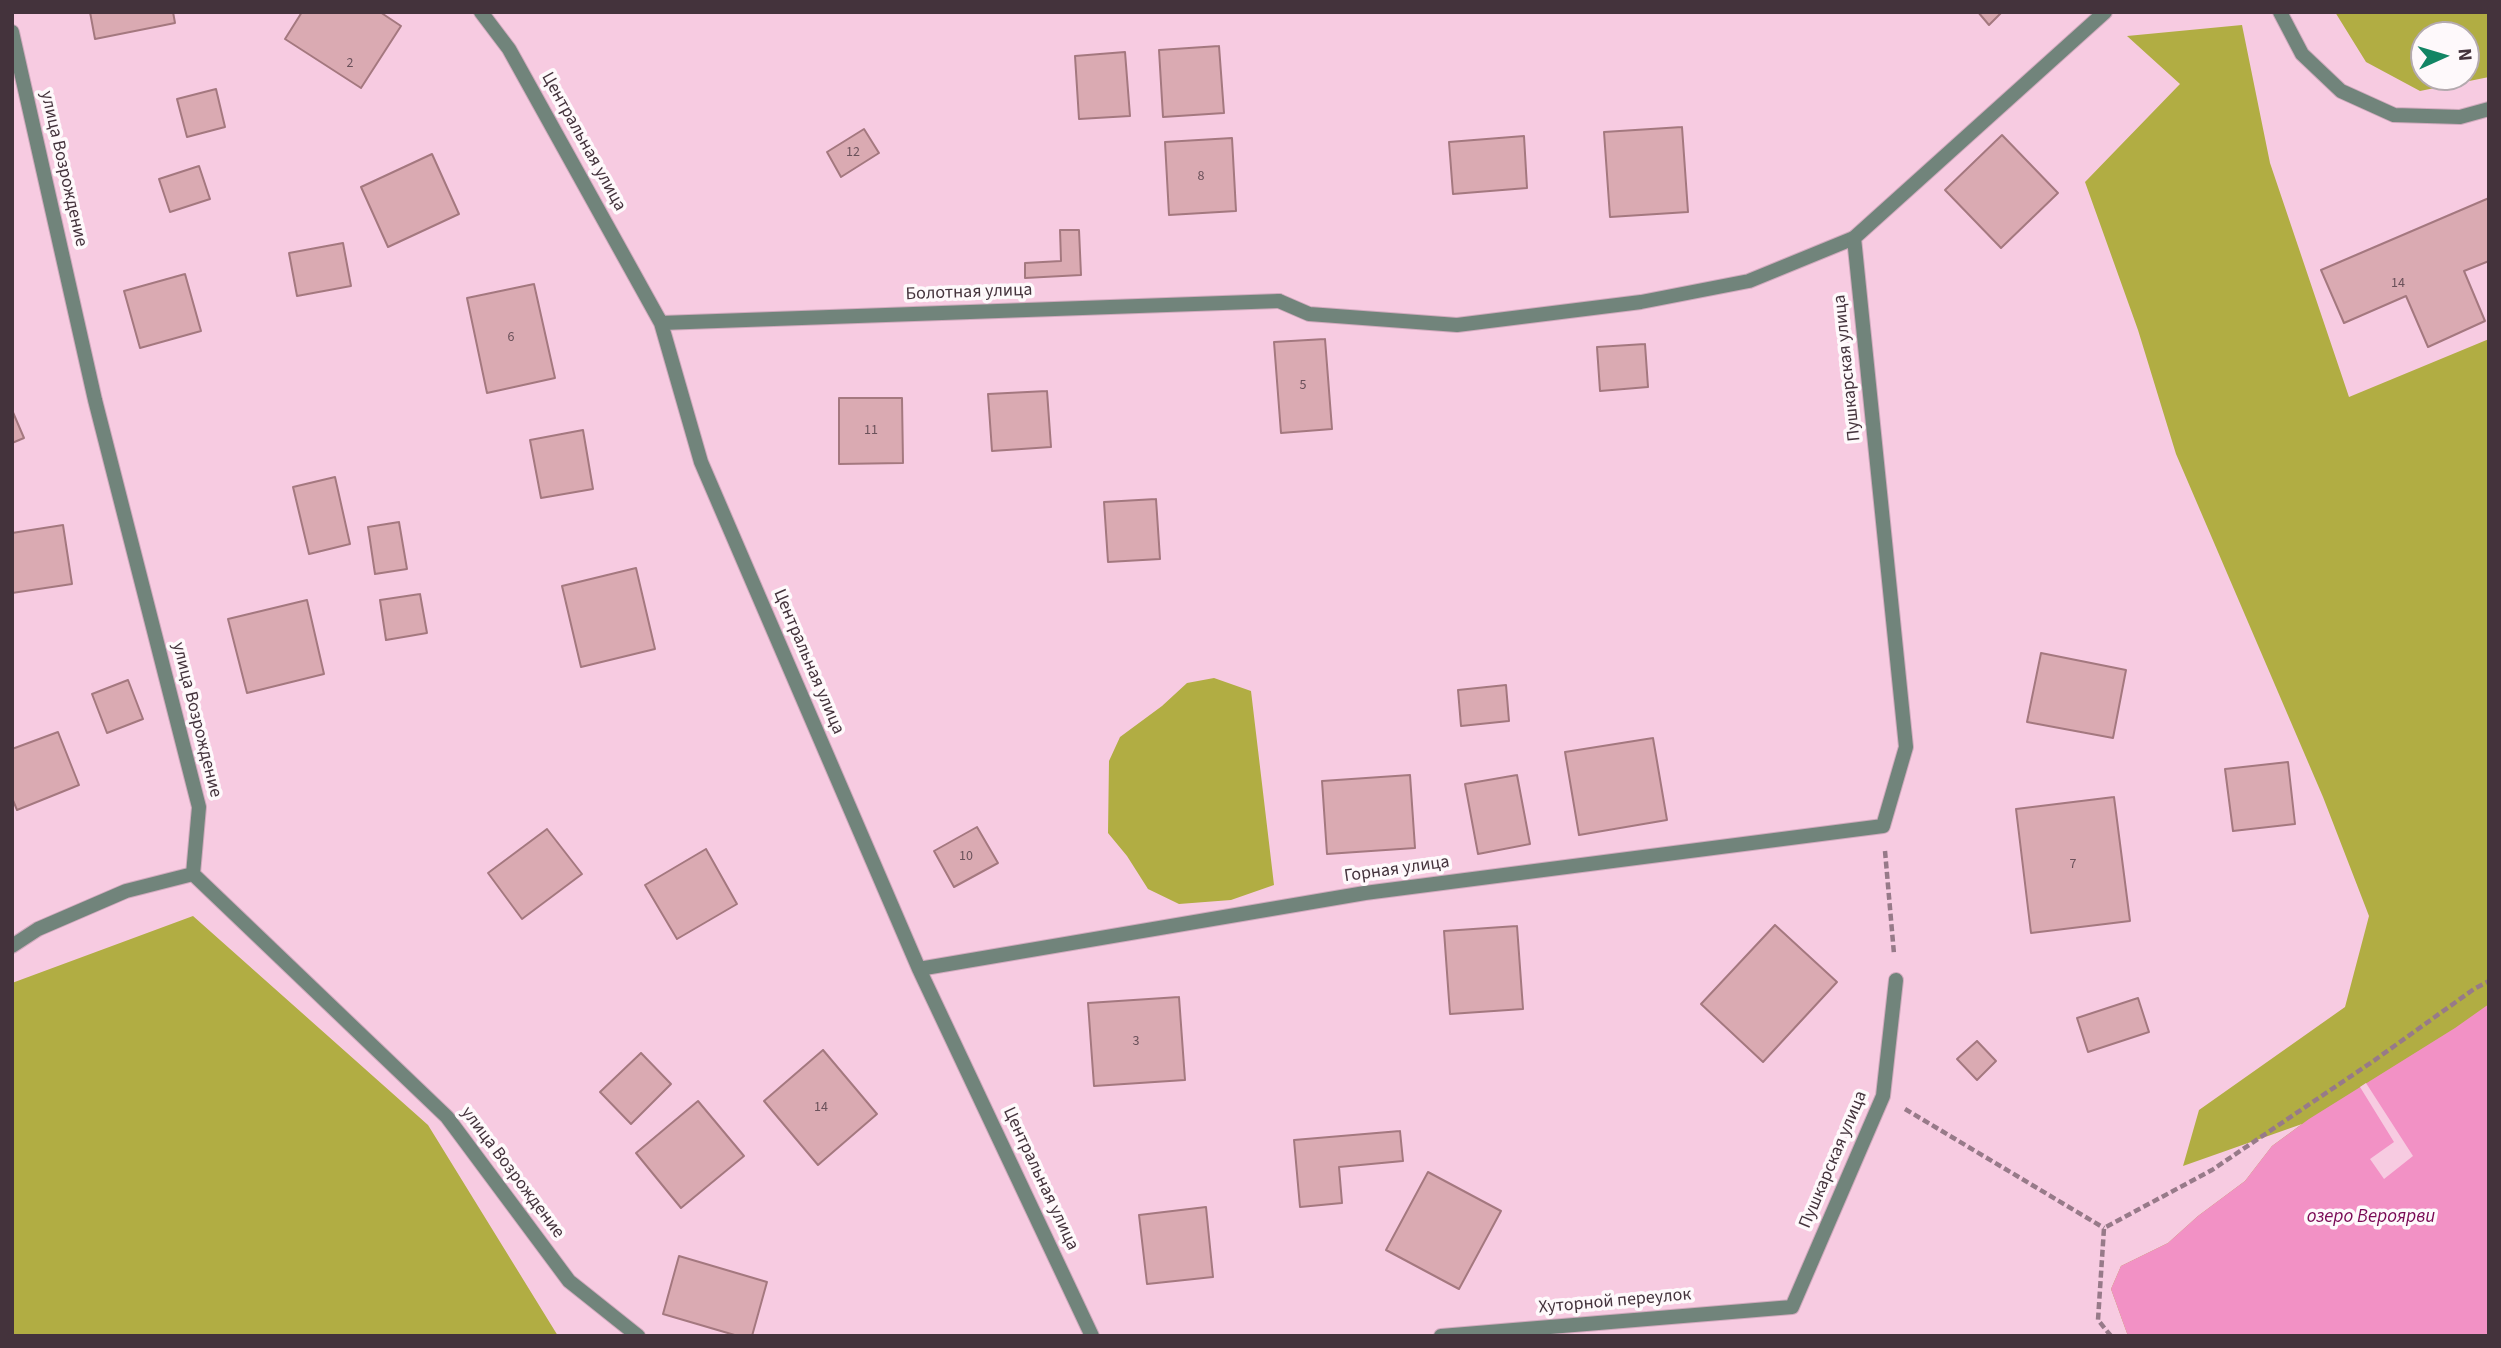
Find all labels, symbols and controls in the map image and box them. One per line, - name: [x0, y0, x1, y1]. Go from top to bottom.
- north arrow: [2410, 21, 2480, 91]
- text: N: [2451, 47, 2478, 62]
- house number: 2: [347, 56, 353, 72]
- street label: Центральная улица: [536, 69, 630, 215]
- street label: улица Возрождение: [35, 89, 91, 249]
- house number: 12: [846, 145, 860, 161]
- house number: 8: [1198, 169, 1204, 185]
- house number: 14: [2391, 276, 2405, 292]
- street label: Болотная улица: [905, 280, 1033, 306]
- street label: Пушкарская улица: [1830, 294, 1866, 442]
- house number: 6: [508, 330, 514, 346]
- house number: 5: [1300, 378, 1306, 394]
- house number: 11: [864, 423, 878, 439]
- street label: Центральная улица: [768, 586, 848, 738]
- street label: улица Возрождение: [166, 640, 226, 800]
- house number: 10: [959, 849, 973, 865]
- street label: Горная улица: [1343, 852, 1451, 888]
- house number: 7: [2070, 857, 2076, 873]
- house number: 3: [1133, 1034, 1139, 1050]
- street label: Пушкарская улица: [1795, 1088, 1873, 1232]
- house number: 14: [814, 1100, 828, 1116]
- street label: улица Возрождение: [455, 1103, 569, 1243]
- street label: Центральная улица: [997, 1104, 1083, 1254]
- water label: озеро Вероярви: [2307, 1207, 2435, 1229]
- street label: Хуторной переулок: [1538, 1285, 1692, 1319]

